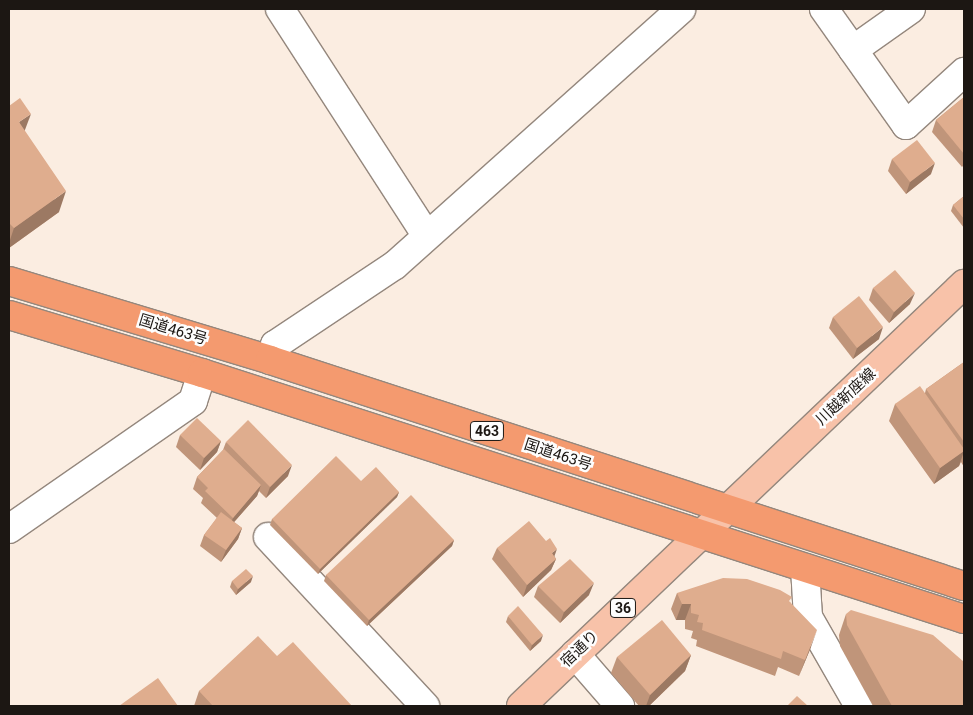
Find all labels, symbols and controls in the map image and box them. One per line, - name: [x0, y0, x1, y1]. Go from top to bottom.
- street label: 国道463号: [137, 311, 209, 349]
- street label: 川越新座線: [812, 365, 880, 429]
- road number: 463: [470, 420, 504, 442]
- street label: 国道463号: [522, 436, 594, 474]
- road number: 36: [609, 596, 637, 620]
- street label: 宿通り: [558, 627, 602, 671]

